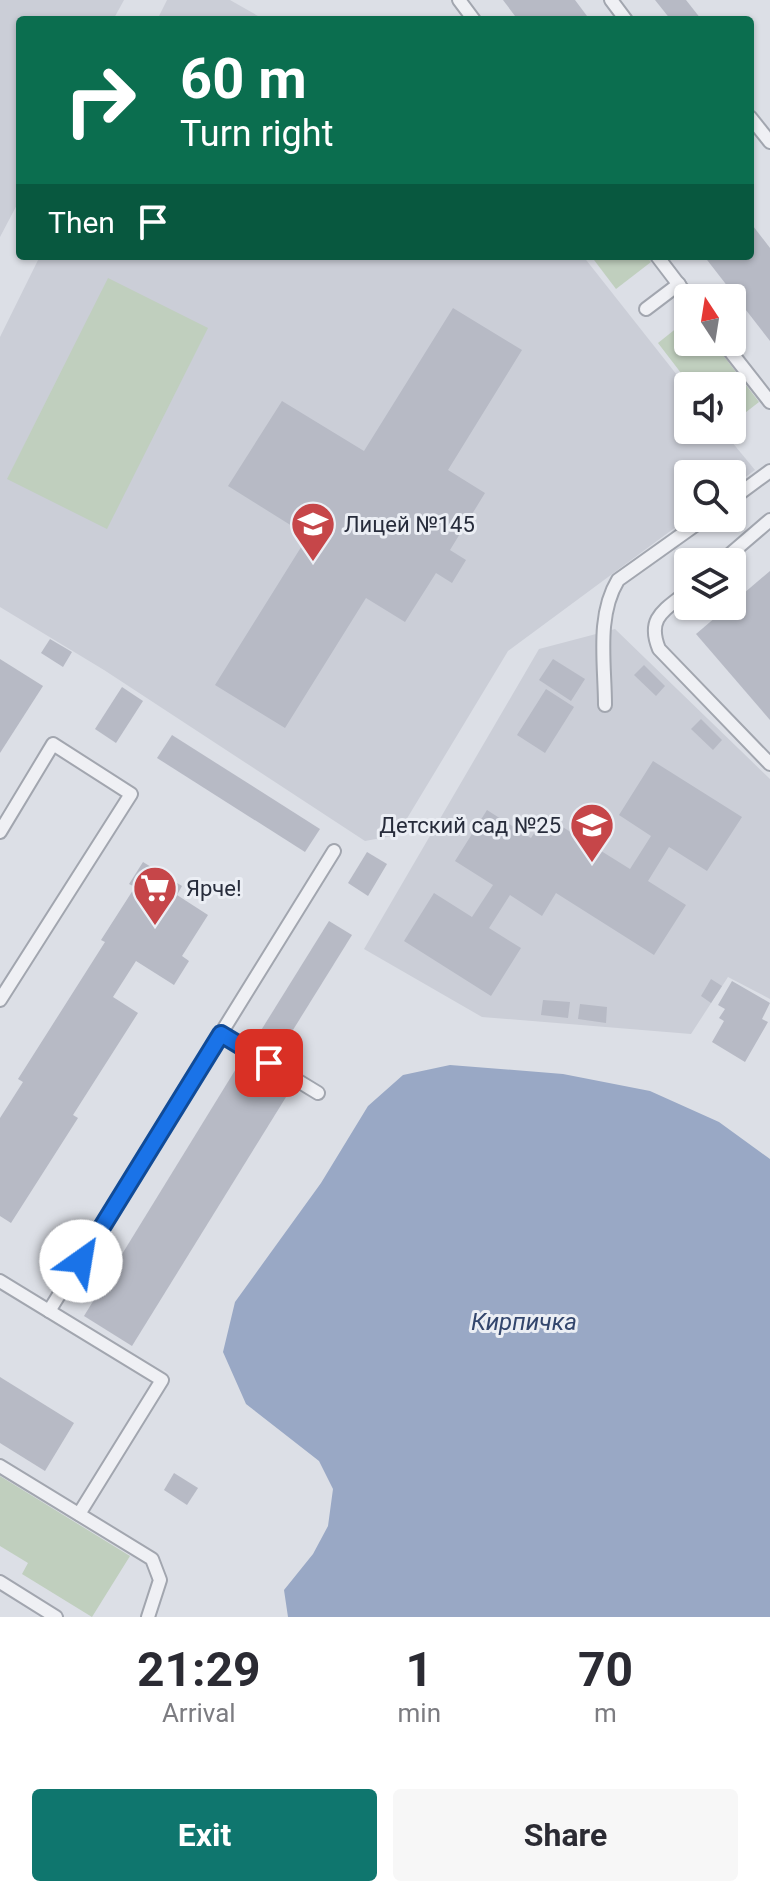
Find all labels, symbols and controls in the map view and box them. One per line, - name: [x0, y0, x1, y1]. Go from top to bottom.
- text: 60 m: [180, 46, 307, 112]
- icon: right: [48, 48, 152, 152]
- text: Turn right: [180, 113, 333, 155]
- icon: arrive: [131, 200, 175, 244]
- text: Then: [48, 205, 115, 240]
- north arrow: [674, 284, 746, 356]
- map controls: [674, 284, 746, 620]
- button: sound: [674, 372, 746, 444]
- button: search: [674, 460, 746, 532]
- school or university icon: Лицей №145: [289, 500, 337, 563]
- place label: Лицей №145: [344, 512, 475, 537]
- button: layers: [674, 548, 746, 620]
- school or university icon: Детский сад №25: [568, 801, 616, 864]
- place label: Детский сад №25: [379, 813, 561, 838]
- supermarket icon: Ярче!: [131, 864, 179, 927]
- place label: Ярче!: [186, 876, 242, 901]
- pin: [235, 1029, 303, 1097]
- icon: arrive: [247, 1041, 291, 1085]
- position arrow: [39, 1219, 123, 1303]
- water label: Кирпичка: [471, 1308, 577, 1336]
- text: 21:29: [137, 1641, 261, 1698]
- text: 1: [406, 1641, 433, 1698]
- text: 70: [578, 1641, 633, 1698]
- text: Arrival: [162, 1698, 236, 1728]
- text: min: [398, 1698, 441, 1728]
- text: m: [594, 1698, 617, 1728]
- button: Exit: [32, 1789, 377, 1881]
- button: Share: [393, 1789, 738, 1881]

